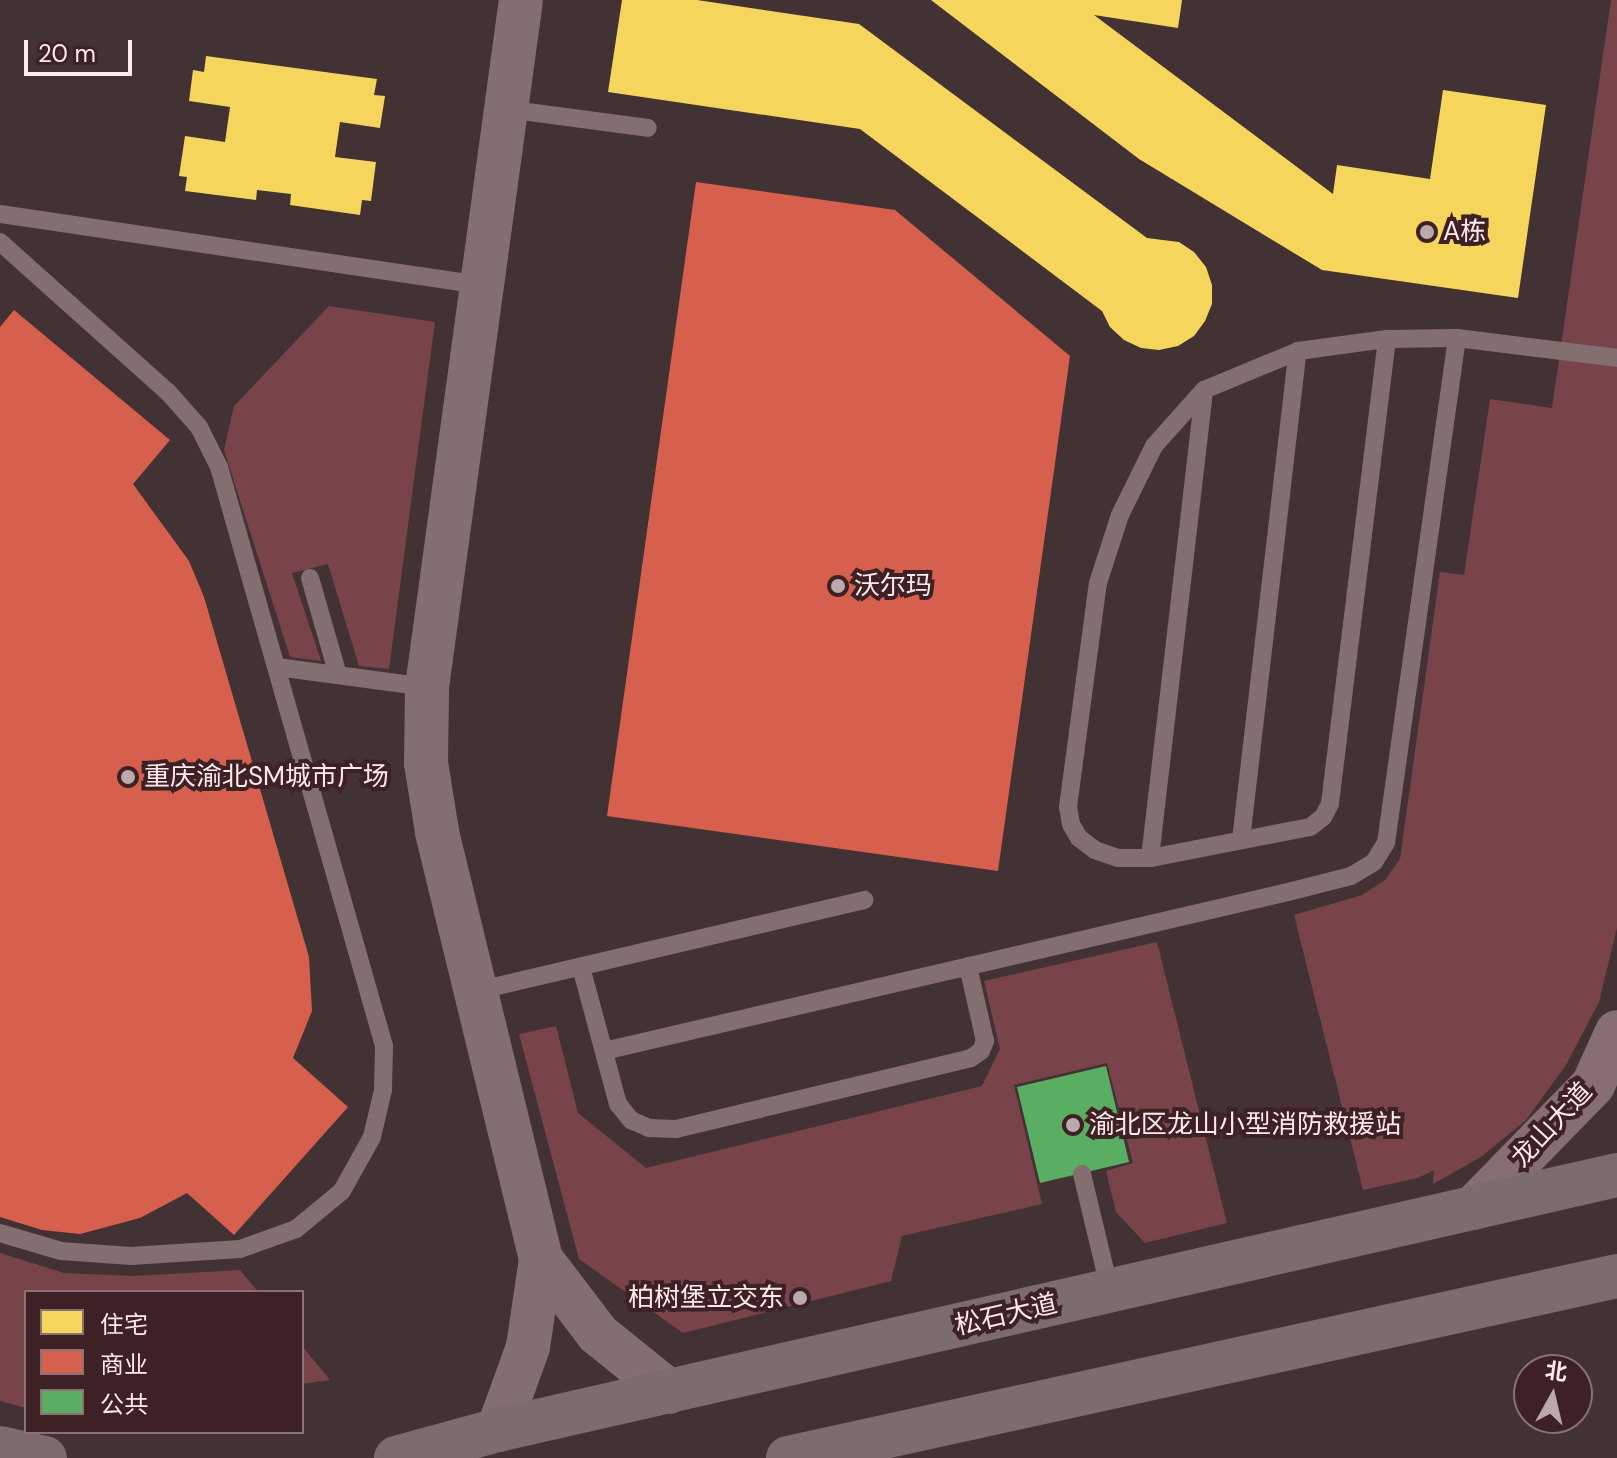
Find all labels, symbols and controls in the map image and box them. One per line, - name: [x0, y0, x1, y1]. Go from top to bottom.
- scale bar: [28, 24, 136, 74]
- text: 20 m: [38, 38, 96, 69]
- place label: A栋: [1443, 216, 1486, 248]
- marker: A栋: [1418, 223, 1436, 241]
- place label: 沃尔玛: [854, 570, 932, 602]
- marker: 沃尔玛: [829, 577, 847, 595]
- place label: 重庆渝北SM城市广场: [144, 761, 389, 793]
- marker: 重庆渝北SM城市广场: [119, 768, 137, 786]
- street label: 龙山大道: [1505, 1076, 1599, 1174]
- place label: 渝北区龙山小型消防救援站: [1089, 1109, 1401, 1141]
- marker: 渝北区龙山小型消防救援站: [1064, 1116, 1082, 1134]
- place label: 柏树堡立交东: [628, 1282, 784, 1314]
- street label: 松石大道: [952, 1288, 1060, 1342]
- marker: 柏树堡立交东: [791, 1289, 809, 1307]
- legend: [24, 1290, 304, 1434]
- text: 住宅: [100, 1309, 148, 1340]
- text: 商业: [100, 1349, 148, 1380]
- north arrow: [1513, 1354, 1593, 1434]
- text: 北: [1543, 1356, 1569, 1388]
- text: 公共: [100, 1389, 148, 1420]

